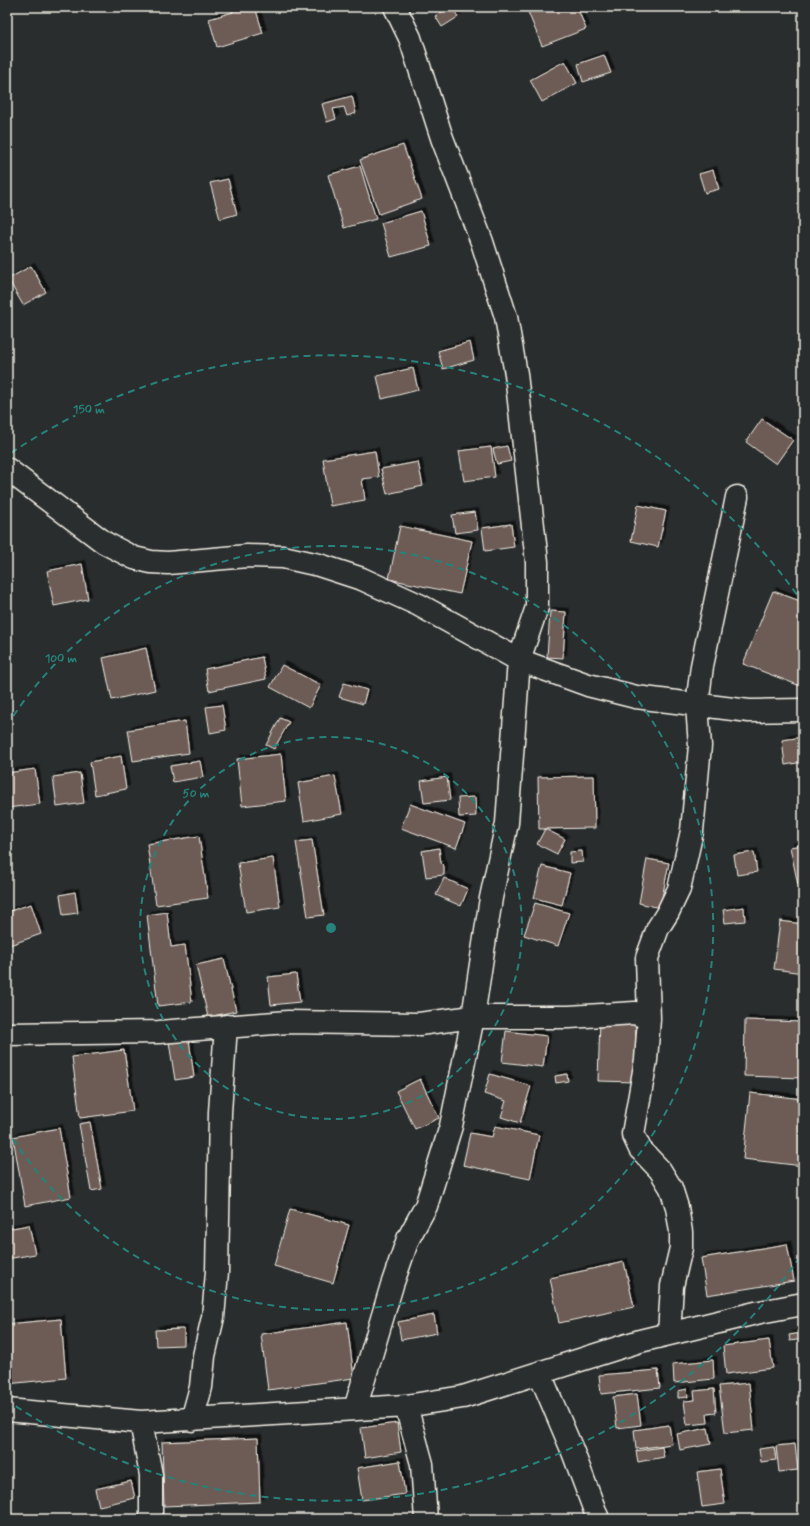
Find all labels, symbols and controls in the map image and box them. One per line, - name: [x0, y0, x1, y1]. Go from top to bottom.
- text: 150 m: [73, 402, 105, 418]
- text: 100 m: [45, 651, 78, 667]
- text: 50 m: [183, 786, 210, 802]
- centre of rings: [324, 921, 338, 935]

